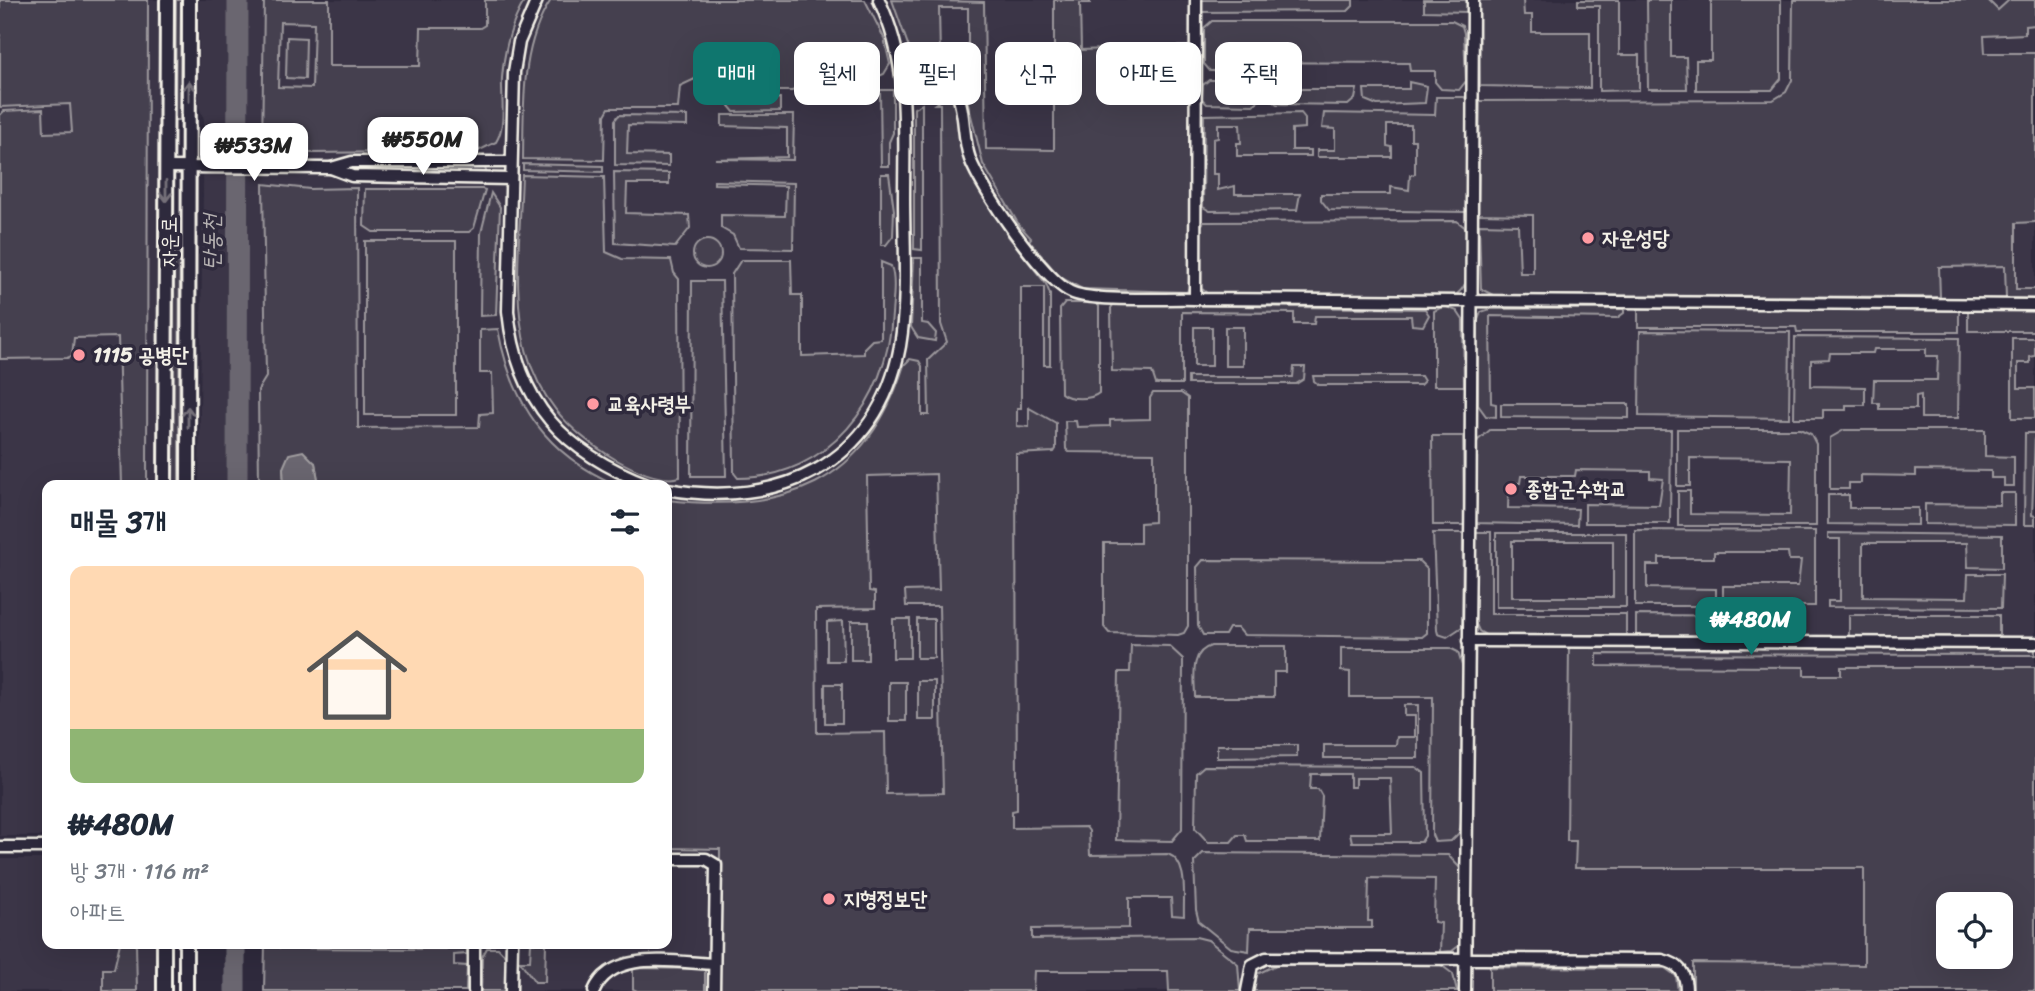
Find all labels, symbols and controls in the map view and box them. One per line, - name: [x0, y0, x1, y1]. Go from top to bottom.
- chip: 매매: [693, 42, 780, 105]
- chip: 월세: [794, 42, 880, 105]
- chip: 필터: [894, 42, 981, 105]
- chip: 신규: [995, 42, 1082, 105]
- chip: 아파트: [1096, 42, 1201, 105]
- chip: 주택: [1215, 42, 1302, 105]
- one-way arrow: [182, 80, 196, 103]
- pin: ₩550M: [374, 118, 472, 177]
- text: ₩550M: [383, 119, 463, 160]
- pin: ₩533M: [205, 124, 303, 183]
- text: ₩533M: [216, 125, 292, 166]
- one-way arrow: [159, 179, 173, 202]
- water label: 탄동천: [191, 212, 232, 270]
- street label: 자운로: [150, 217, 188, 267]
- place label: 자운성당: [1602, 219, 1670, 257]
- marker: 자운성당: [1580, 230, 1596, 246]
- place label: 1115 공병단: [93, 336, 189, 374]
- marker: 1115 공병단: [71, 347, 87, 363]
- place label: 교육사령부: [607, 385, 692, 423]
- marker: 교육사령부: [585, 396, 601, 412]
- one-way arrow: [181, 405, 195, 428]
- place label: 종합군수학교: [1525, 470, 1626, 508]
- marker: 종합군수학교: [1503, 481, 1519, 497]
- text: 매물 3개: [70, 495, 167, 549]
- icon: filters: [606, 503, 644, 541]
- pin: ₩480M: [1702, 598, 1800, 657]
- text: ₩480M: [1711, 599, 1791, 640]
- icon: home: [294, 612, 420, 738]
- text: ₩480M: [70, 797, 173, 851]
- text: 방 3개 · 116 m²: [70, 851, 209, 892]
- place label: 지형정보단: [843, 880, 928, 918]
- marker: 지형정보단: [821, 891, 837, 907]
- text: 아파트: [70, 892, 126, 933]
- map controls: [1936, 892, 2013, 969]
- button: locate: [1936, 892, 2013, 969]

